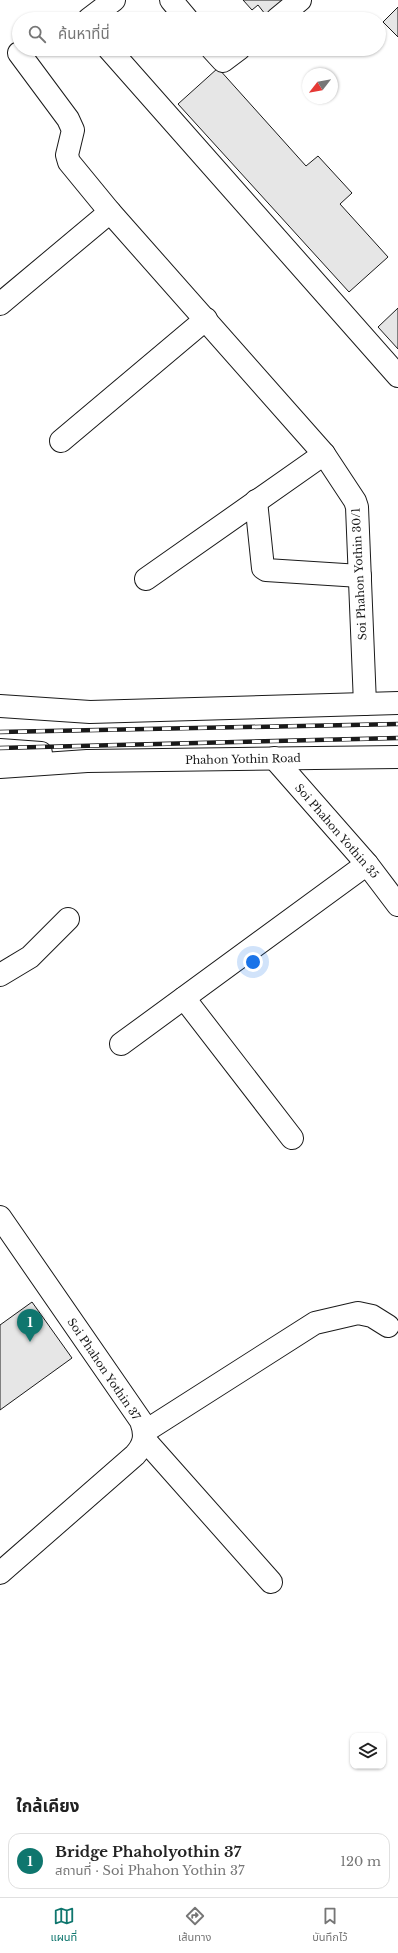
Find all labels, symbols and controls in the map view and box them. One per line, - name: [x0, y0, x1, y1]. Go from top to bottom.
- search box: [12, 12, 386, 56]
- icon: search: [26, 23, 48, 45]
- text: ค้นหาที่นี่: [58, 24, 110, 43]
- north arrow: [302, 68, 338, 104]
- street label: Soi Phahon Yothin 30/1: [349, 507, 369, 641]
- street label: Phahon Yothin Road: [185, 751, 302, 767]
- street label: Soi Phahon Yothin 35: [292, 781, 382, 881]
- your location: [243, 952, 263, 972]
- pin: 1: [17, 1309, 43, 1342]
- street label: Soi Phahon Yothin 37: [65, 1315, 144, 1423]
- map controls: [350, 1733, 386, 1769]
- button: layers: [350, 1733, 386, 1769]
- text: ใกล้เคียง: [16, 1796, 79, 1817]
- text: Bridge Phaholyothin 37: [55, 1842, 241, 1861]
- text: 1: [27, 1853, 33, 1870]
- text: 120 m: [340, 1853, 381, 1870]
- text: สถานที่ · Soi Phahon Yothin 37: [55, 1862, 245, 1879]
- tab: แผนที่: [50, 1905, 77, 1946]
- tab: เส้นทาง: [178, 1905, 211, 1946]
- tab: บันทึกไว้: [312, 1905, 348, 1946]

